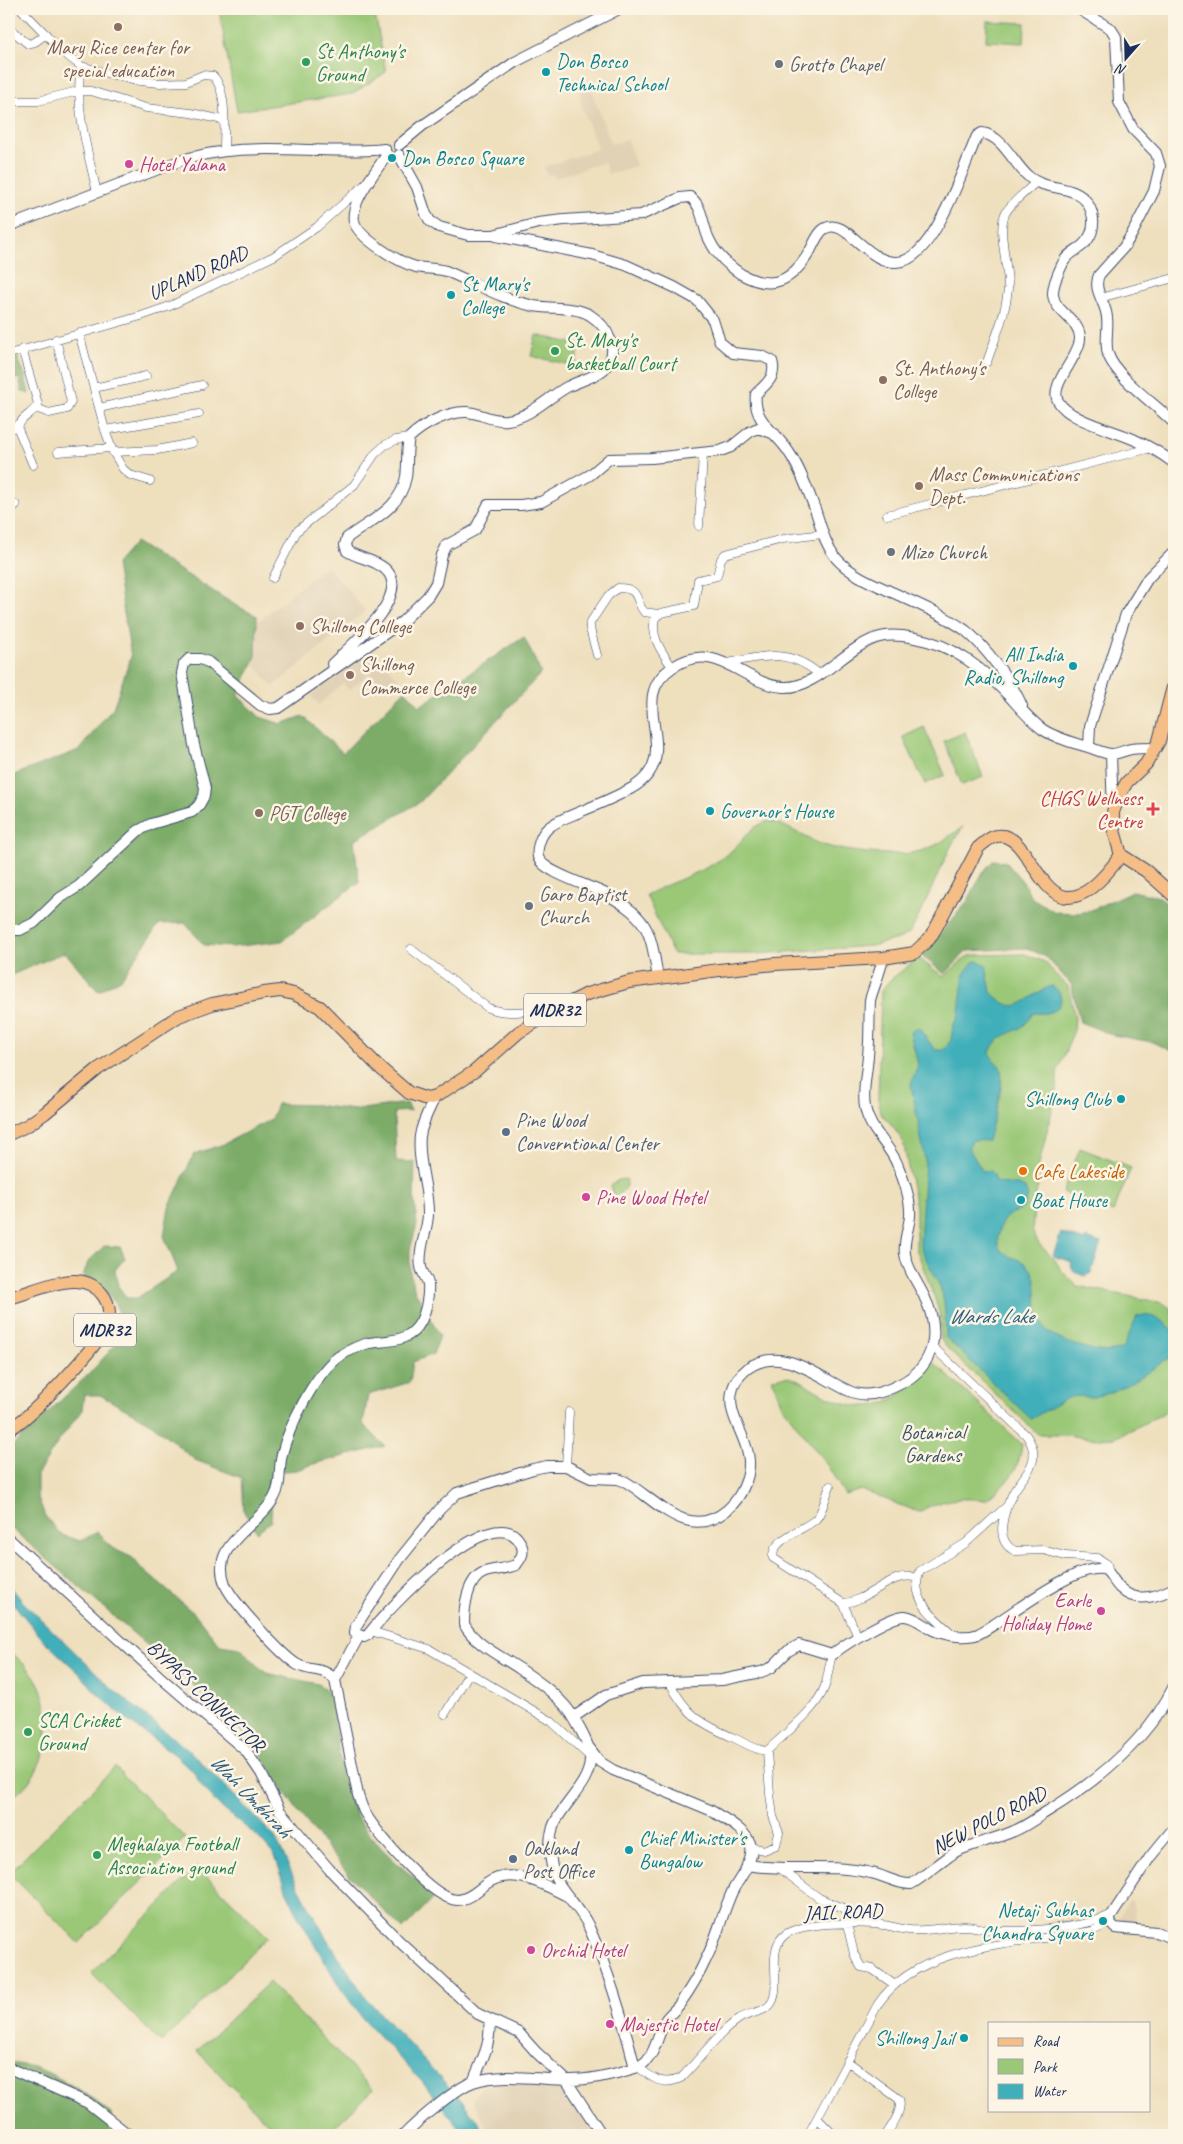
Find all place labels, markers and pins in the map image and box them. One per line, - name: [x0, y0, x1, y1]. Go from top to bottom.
- marker: Mary Rice center for special education: [112, 21, 124, 33]
- place label: Mary Rice center for special education: [47, 35, 191, 83]
- place label: St Anthony's Ground: [316, 39, 407, 87]
- place label: Don Bosco Technical School: [556, 49, 670, 97]
- place label: Grotto Chapel: [789, 52, 886, 77]
- marker: St Anthony's Ground: [300, 56, 312, 68]
- marker: Grotto Chapel: [773, 58, 785, 70]
- marker: Don Bosco Technical School: [540, 66, 552, 78]
- place label: Don Bosco Square: [402, 146, 525, 171]
- place label: Hotel Yalana: [139, 152, 227, 177]
- marker: Don Bosco Square: [386, 152, 398, 164]
- marker: Hotel Yalana: [123, 158, 135, 170]
- place label: St Mary's College: [461, 272, 531, 320]
- marker: St Mary's College: [445, 289, 457, 301]
- place label: St. Mary's basketball Court: [565, 328, 679, 376]
- marker: St. Mary's basketball Court: [549, 345, 561, 357]
- place label: St. Anthony's College: [893, 356, 987, 404]
- marker: St. Anthony's College: [877, 374, 889, 386]
- place label: Mass Communications Dept.: [929, 462, 1081, 510]
- marker: Mass Communications Dept.: [913, 480, 925, 492]
- place label: Mizo Church: [901, 540, 988, 565]
- marker: Mizo Church: [885, 546, 897, 558]
- place label: Shillong College: [310, 614, 413, 639]
- marker: Shillong College: [294, 620, 306, 632]
- place label: All India Radio, Shillong: [963, 642, 1065, 690]
- place label: Shillong Commerce College: [360, 652, 477, 700]
- marker: All India Radio, Shillong: [1067, 660, 1079, 672]
- marker: Shillong Commerce College: [344, 669, 356, 681]
- place label: CHGS Wellness Centre: [1040, 786, 1144, 834]
- place label: Governor's House: [720, 799, 835, 824]
- place label: PGT College: [269, 801, 347, 826]
- marker: CHGS Wellness Centre: [1146, 802, 1160, 816]
- marker: Governor's House: [704, 805, 716, 817]
- marker: PGT College: [253, 807, 265, 819]
- place label: Garo Baptist Church: [539, 882, 629, 930]
- marker: Garo Baptist Church: [523, 900, 535, 912]
- place label: Shillong Club: [1024, 1087, 1112, 1112]
- marker: Shillong Club: [1115, 1093, 1127, 1105]
- place label: Pine Wood Converntional Center: [516, 1108, 661, 1156]
- marker: Pine Wood Converntional Center: [500, 1126, 512, 1138]
- place label: Cafe Lakeside: [1033, 1159, 1125, 1184]
- marker: Cafe Lakeside: [1017, 1165, 1029, 1177]
- place label: Pine Wood Hotel: [596, 1185, 709, 1210]
- place label: Boat House: [1031, 1188, 1109, 1213]
- marker: Pine Wood Hotel: [580, 1191, 592, 1203]
- marker: Boat House: [1015, 1194, 1027, 1206]
- place label: Earle Holiday Home: [1002, 1588, 1092, 1636]
- marker: Earle Holiday Home: [1095, 1605, 1107, 1617]
- place label: SCA Cricket Ground: [38, 1708, 123, 1756]
- marker: SCA Cricket Ground: [22, 1726, 34, 1738]
- place label: Chief Minister's Bungalow: [639, 1826, 748, 1874]
- place label: Meghalaya Football Association ground: [107, 1832, 241, 1880]
- place label: Oakland Post Office: [523, 1836, 595, 1884]
- marker: Chief Minister's Bungalow: [623, 1844, 635, 1856]
- marker: Meghalaya Football Association ground: [91, 1849, 103, 1861]
- marker: Oakland Post Office: [507, 1853, 519, 1865]
- place label: Netaji Subhas Chandra Square: [982, 1898, 1095, 1946]
- marker: Netaji Subhas Chandra Square: [1097, 1915, 1109, 1927]
- place label: Orchid Hotel: [541, 1938, 629, 1963]
- marker: Orchid Hotel: [525, 1944, 537, 1956]
- place label: Majestic Hotel: [620, 2012, 721, 2037]
- marker: Majestic Hotel: [604, 2018, 616, 2030]
- place label: Shillong Jail: [875, 2026, 958, 2051]
- marker: Shillong Jail: [958, 2032, 970, 2044]

